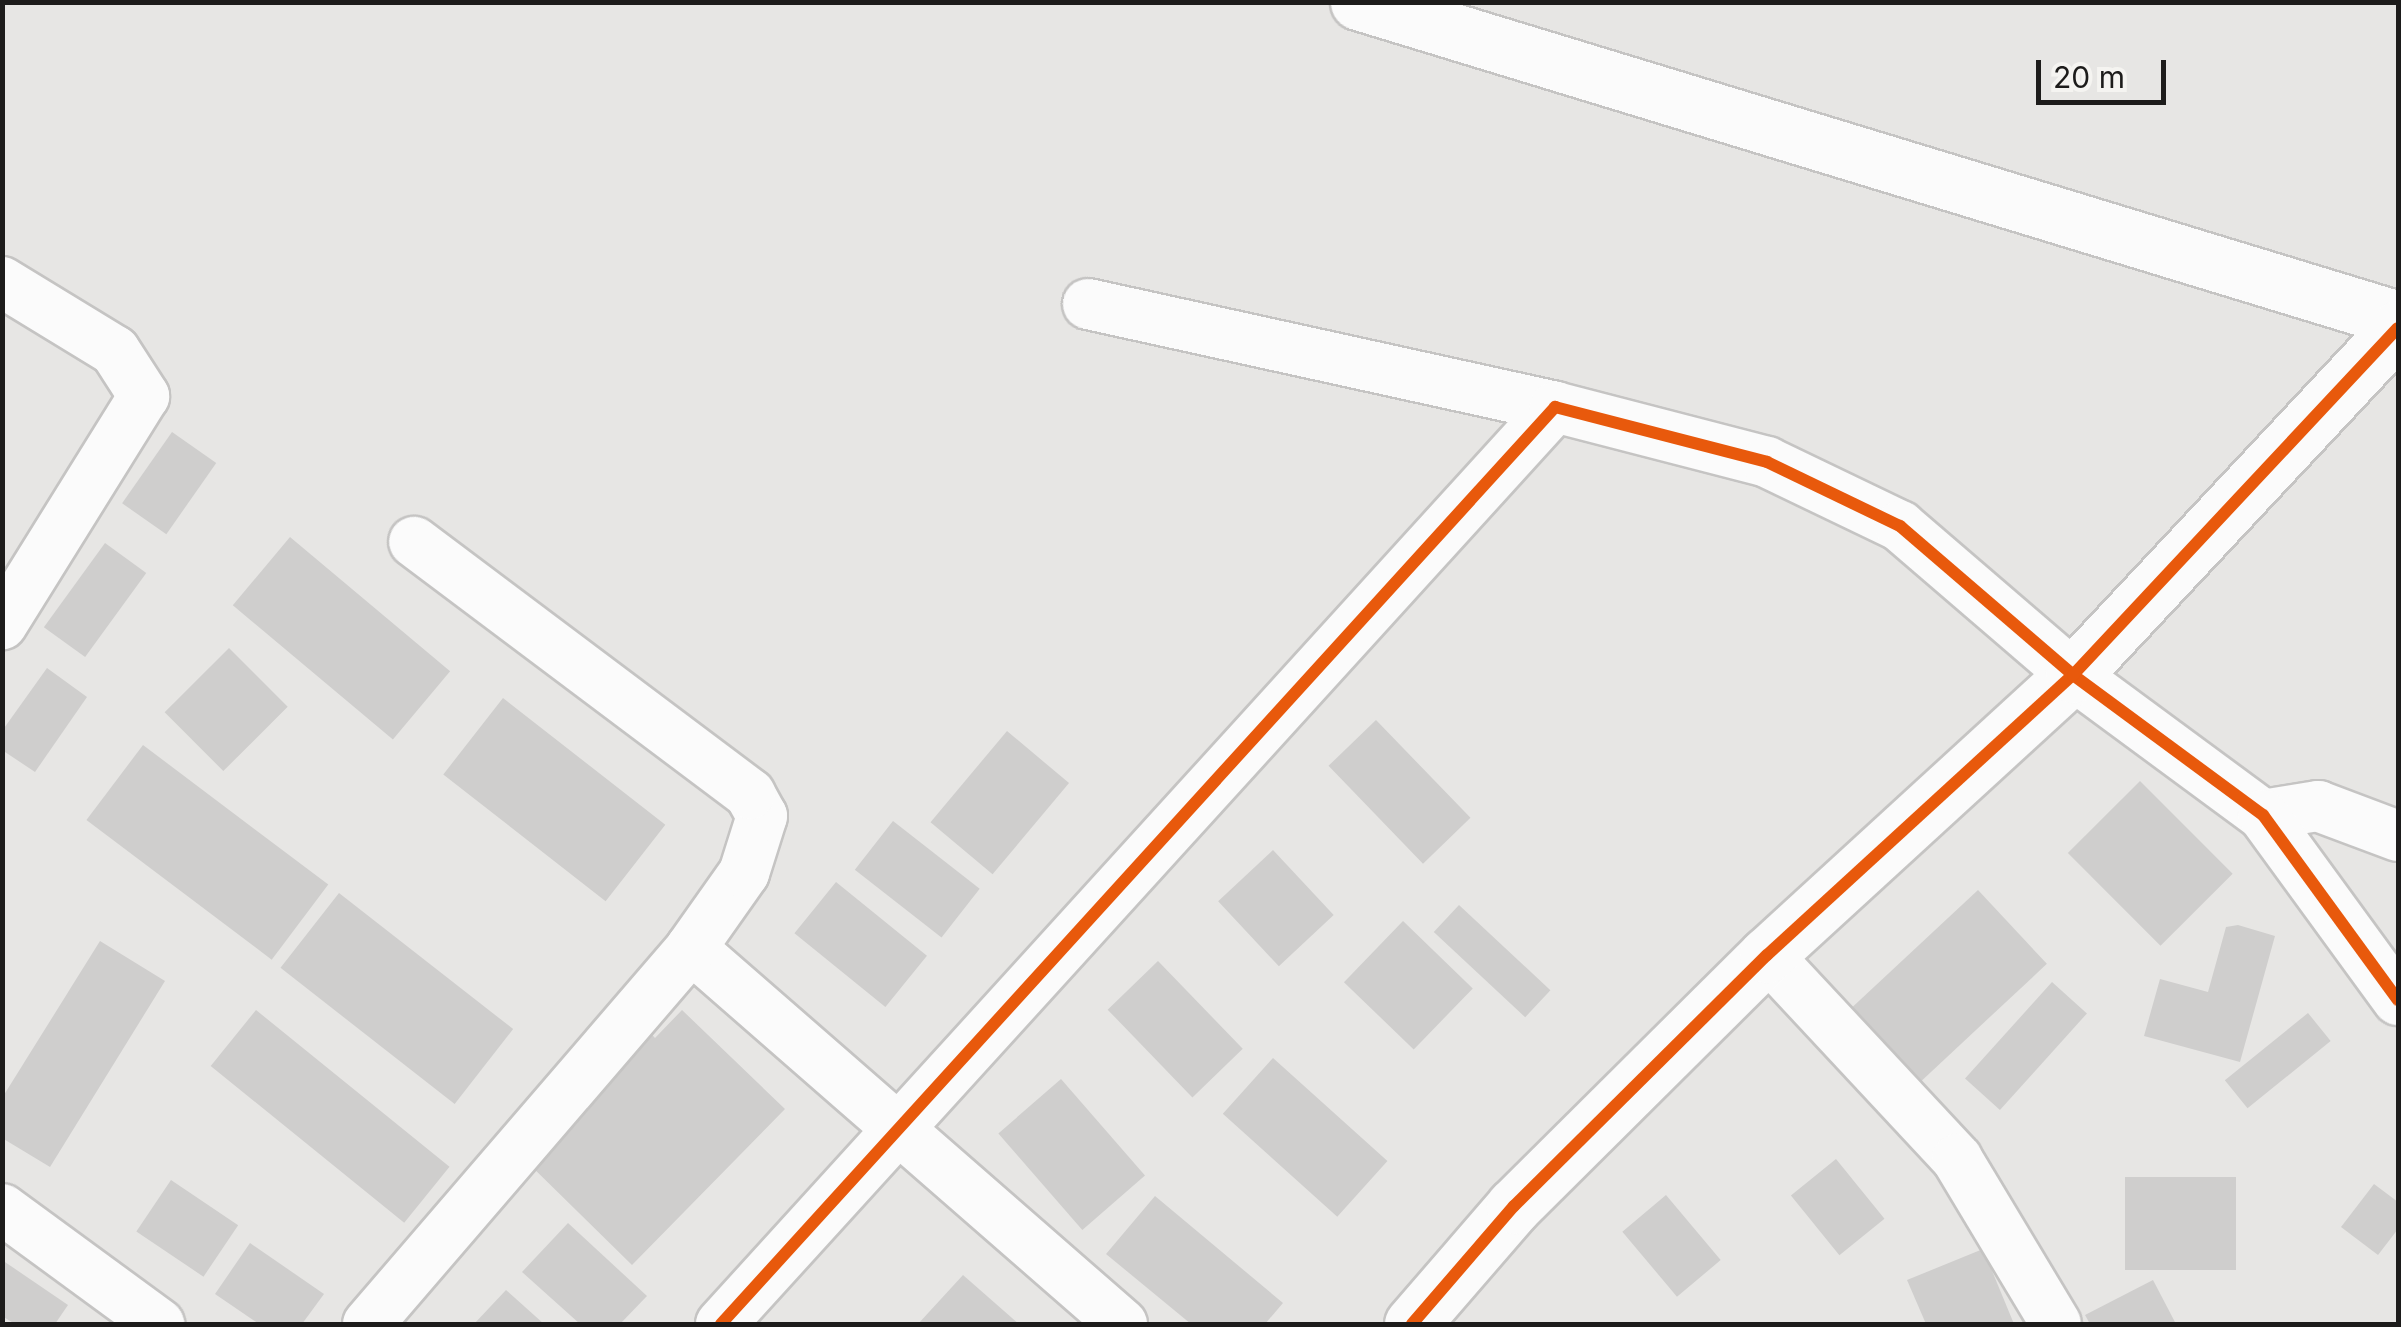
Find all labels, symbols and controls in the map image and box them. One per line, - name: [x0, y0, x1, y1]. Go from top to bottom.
- scale bar: [2041, 40, 2171, 102]
- text: 20 m: [2053, 59, 2125, 95]

